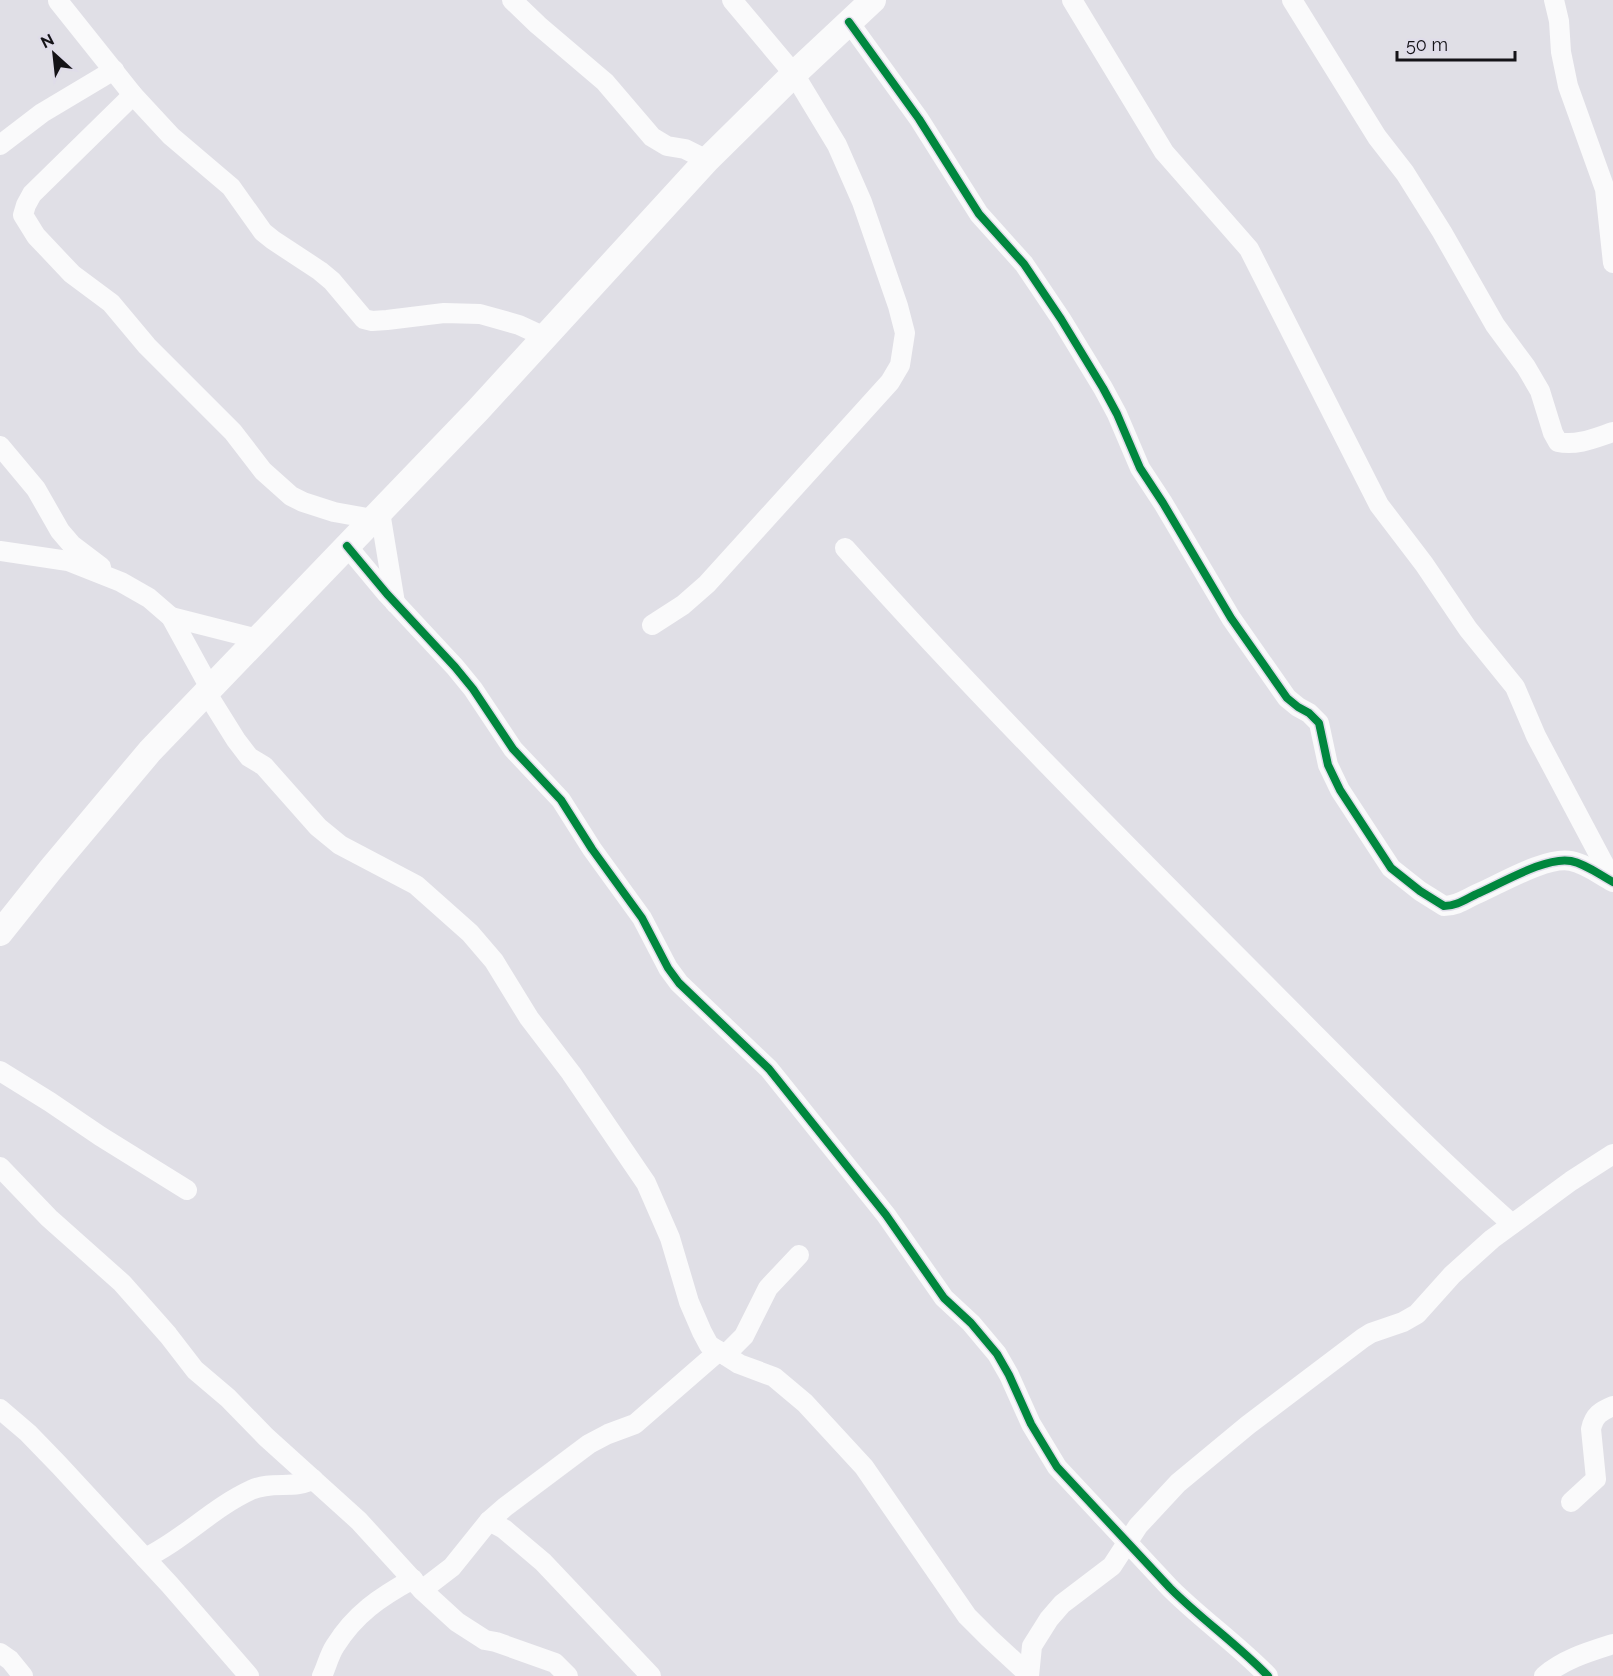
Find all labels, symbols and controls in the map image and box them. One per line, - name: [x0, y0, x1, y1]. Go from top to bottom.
- north arrow: [24, 24, 84, 84]
- scale bar: [1397, 24, 1516, 62]
- text: N: [38, 30, 57, 52]
- text: 50 m: [1406, 34, 1448, 55]

